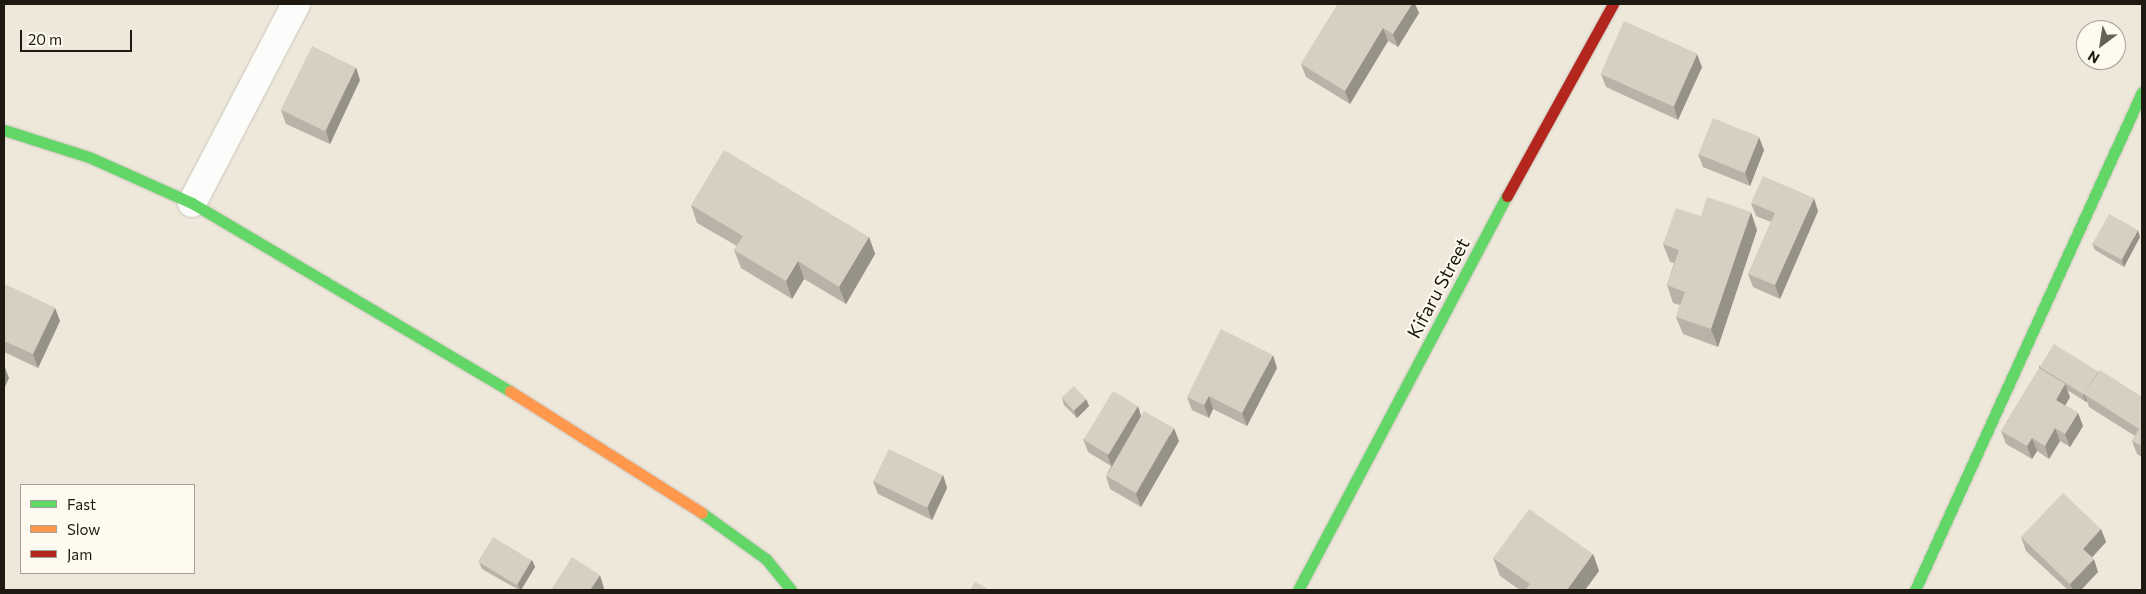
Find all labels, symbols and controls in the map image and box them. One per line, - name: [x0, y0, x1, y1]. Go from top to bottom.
- scale bar: [22, 20, 135, 52]
- north arrow: [2076, 20, 2126, 70]
- text: 20 m: [28, 30, 62, 48]
- text: N: [2085, 47, 2102, 67]
- street label: Kifaru Street: [1402, 234, 1474, 342]
- legend: [20, 484, 195, 574]
- text: Fast: [67, 495, 96, 513]
- text: Slow: [67, 520, 100, 538]
- text: Jam: [67, 545, 92, 563]

